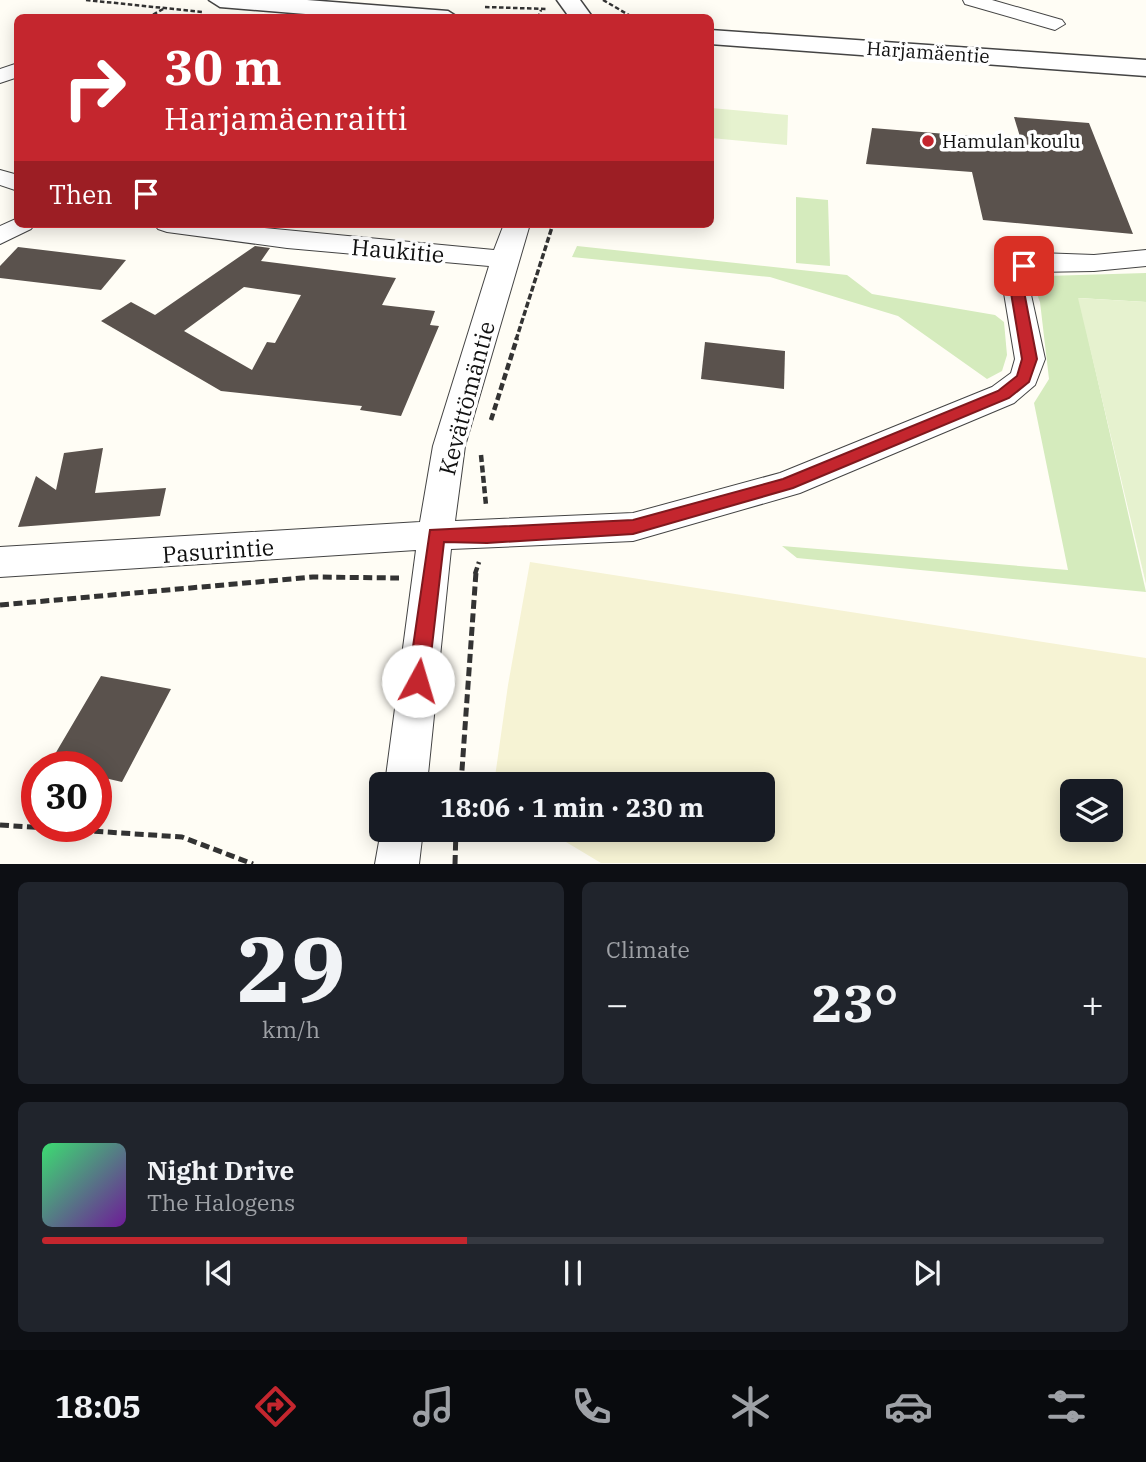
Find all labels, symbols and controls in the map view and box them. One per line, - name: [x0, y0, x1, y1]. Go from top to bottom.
- text: 30 m: [164, 35, 282, 98]
- street label: Harjamäentie: [866, 36, 990, 68]
- icon: right: [49, 42, 140, 133]
- text: Harjamäenraitti: [164, 97, 408, 139]
- place label: Hamulan koulu: [942, 129, 1081, 153]
- marker: Hamulan koulu: [920, 133, 936, 149]
- icon: arrive: [127, 175, 165, 213]
- text: Then: [49, 177, 113, 211]
- street label: Haukitie: [350, 231, 446, 269]
- pin: [994, 236, 1054, 296]
- icon: arrive: [1005, 247, 1043, 285]
- street label: Kevättömäntie: [431, 318, 501, 478]
- street label: Pasurintie: [161, 531, 275, 569]
- position arrow: [381, 644, 455, 718]
- speed limit sign: 30: [21, 751, 112, 842]
- map controls: [1060, 779, 1123, 842]
- button: layers: [1060, 779, 1123, 842]
- text: 18:06 · 1 min · 230 m: [440, 790, 704, 824]
- text: 29: [236, 909, 346, 1027]
- text: Climate: [606, 934, 690, 964]
- text: 23°: [812, 969, 898, 1036]
- text: −: [606, 979, 629, 1028]
- text: +: [1081, 979, 1104, 1028]
- text: km/h: [262, 1014, 320, 1044]
- text: Night Drive: [147, 1153, 294, 1187]
- text: The Halogens: [147, 1187, 295, 1217]
- icon: previous: [200, 1254, 238, 1292]
- icon: pause: [554, 1254, 592, 1292]
- icon: next: [908, 1254, 946, 1292]
- icon: directions: [251, 1382, 300, 1431]
- icon: music: [409, 1382, 458, 1431]
- icon: phone: [567, 1382, 616, 1431]
- icon: climate: [726, 1382, 775, 1431]
- icon: car: [884, 1382, 933, 1431]
- icon: filters: [1042, 1382, 1091, 1431]
- text: 18:05: [55, 1385, 141, 1427]

